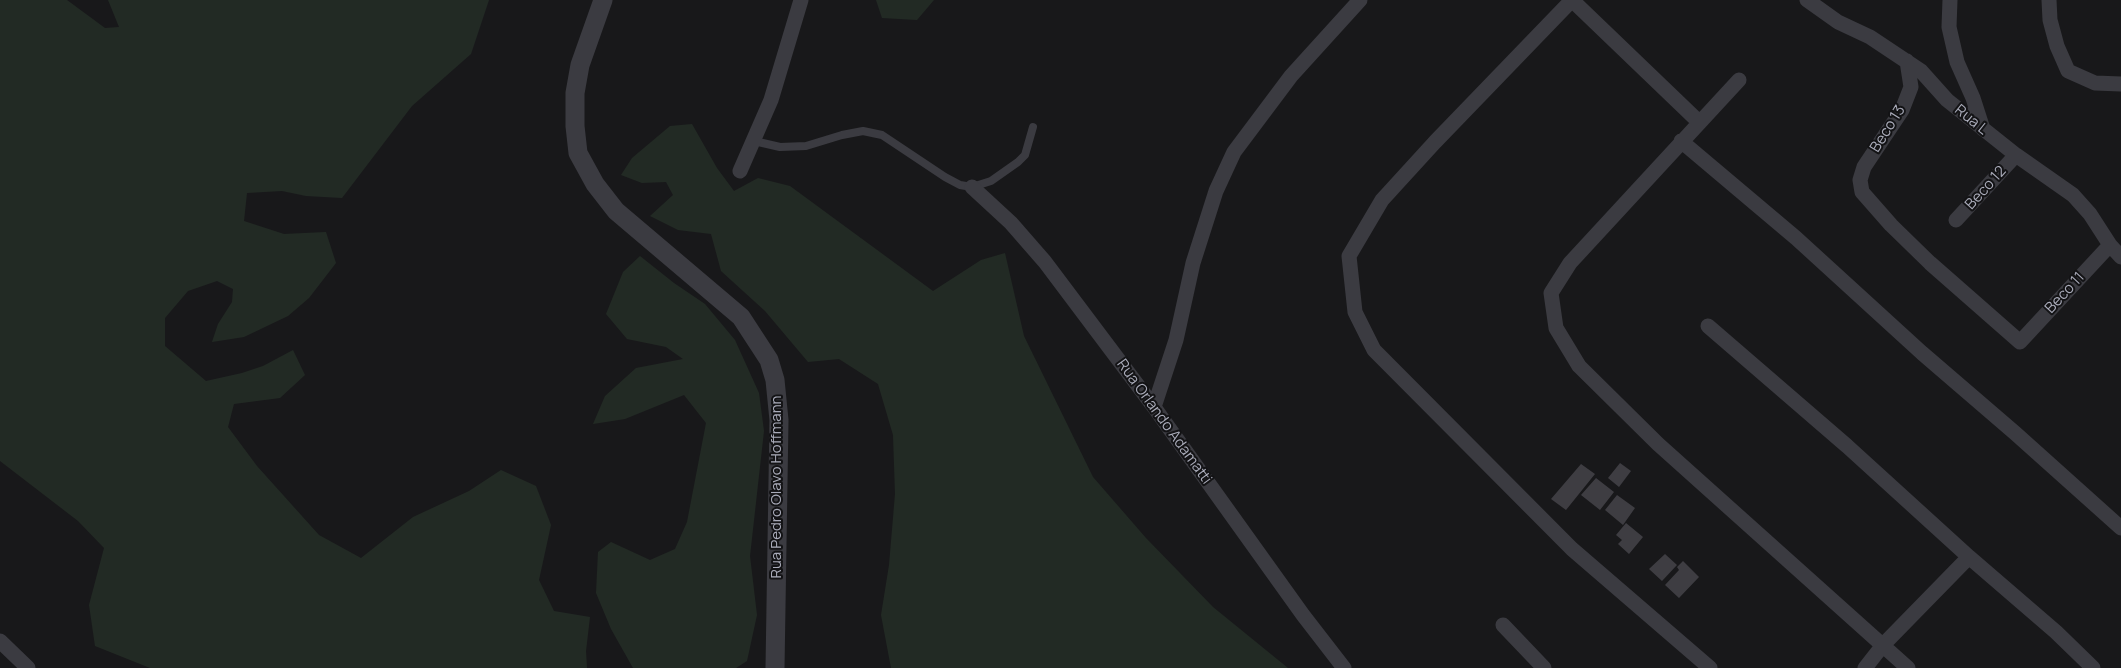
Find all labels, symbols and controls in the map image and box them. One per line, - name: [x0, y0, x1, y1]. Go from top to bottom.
- street label: Rua L: [1951, 101, 1991, 139]
- street label: Beco 13: [1867, 102, 1909, 156]
- street label: Beco 12: [1962, 163, 2010, 213]
- street label: Beco 11: [2042, 269, 2088, 317]
- street label: Rua Orlando Adamatti: [1113, 356, 1215, 488]
- street label: Rua Pedro Olavo Hoffmann: [768, 395, 786, 579]

